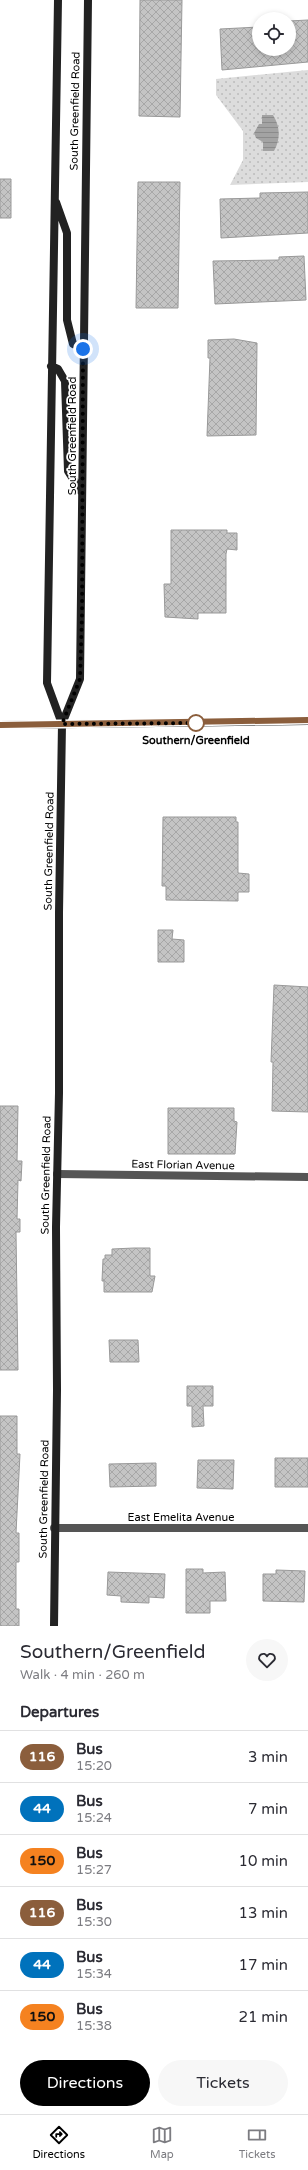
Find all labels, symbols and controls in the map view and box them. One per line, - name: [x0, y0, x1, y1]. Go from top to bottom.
- map controls: [252, 12, 296, 56]
- button: locate: [252, 12, 296, 56]
- street label: South Greenfield Road: [67, 51, 83, 170]
- your location: [73, 339, 93, 359]
- street label: South Greenfield Road: [66, 377, 79, 495]
- marker: Southern/Greenfield: [187, 714, 205, 732]
- place label: Southern/Greenfield: [142, 734, 250, 747]
- street label: South Greenfield Road: [41, 791, 57, 910]
- street label: South Greenfield Road: [38, 1115, 54, 1234]
- street label: East Florian Avenue: [131, 1158, 235, 1172]
- street label: South Greenfield Road: [36, 1439, 52, 1558]
- street label: East Emelita Avenue: [128, 1511, 234, 1524]
- button: heart: [246, 1639, 288, 1681]
- text: Southern/Greenfield: [20, 1641, 205, 1663]
- text: Walk · 4 min · 260 m: [20, 1667, 145, 1683]
- text: Departures: [20, 1703, 99, 1721]
- text: Bus: [76, 1740, 103, 1758]
- text: 116: [29, 1748, 55, 1765]
- text: 3 min: [248, 1748, 288, 1766]
- text: 15:20: [76, 1758, 112, 1774]
- text: Bus: [76, 1792, 103, 1810]
- text: 44: [33, 1800, 51, 1817]
- text: 7 min: [248, 1800, 288, 1818]
- text: 15:24: [76, 1810, 112, 1826]
- text: Bus: [76, 1844, 103, 1862]
- text: 150: [29, 1852, 55, 1869]
- text: 10 min: [239, 1852, 288, 1870]
- text: 15:27: [76, 1862, 112, 1878]
- text: Bus: [76, 1896, 103, 1914]
- text: 116: [29, 1904, 55, 1921]
- text: 13 min: [239, 1904, 288, 1922]
- text: 15:30: [76, 1914, 112, 1930]
- text: Bus: [76, 1948, 103, 1966]
- text: 44: [33, 1956, 51, 1973]
- text: 17 min: [239, 1956, 288, 1974]
- text: 15:34: [76, 1966, 112, 1982]
- text: Bus: [76, 2000, 103, 2018]
- text: 150: [29, 2008, 55, 2025]
- text: 21 min: [239, 2008, 288, 2026]
- text: 15:38: [76, 2018, 112, 2034]
- button: Directions: [20, 2060, 150, 2106]
- button: Tickets: [158, 2060, 288, 2106]
- tab: Directions: [32, 2124, 85, 2161]
- tab: Map: [150, 2124, 174, 2161]
- tab: Tickets: [239, 2124, 276, 2161]

